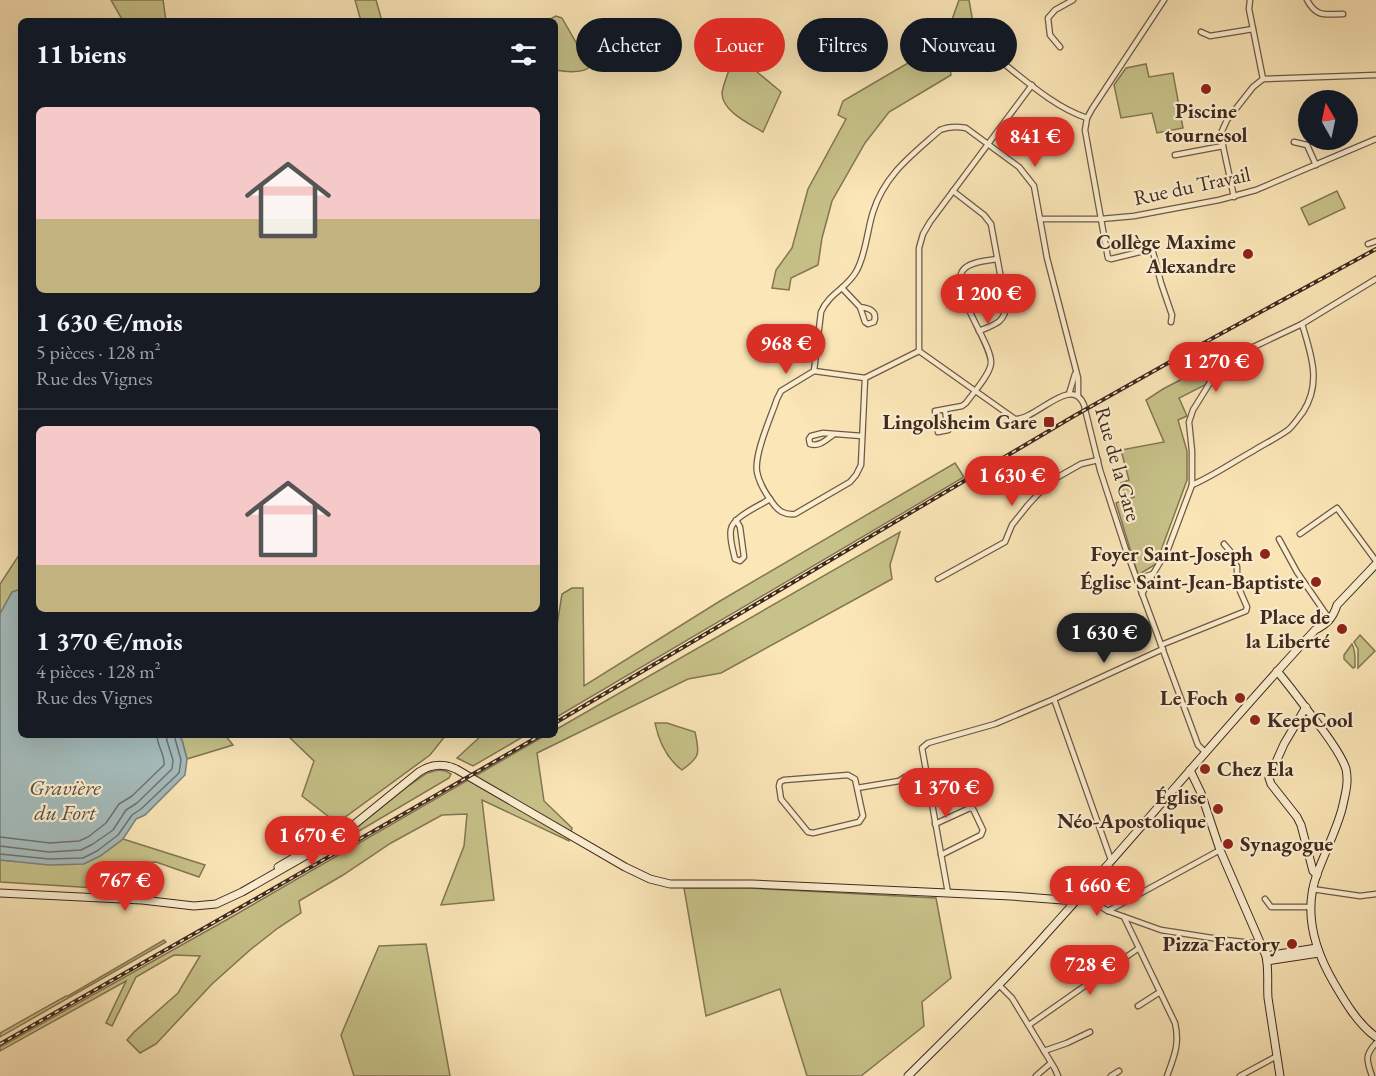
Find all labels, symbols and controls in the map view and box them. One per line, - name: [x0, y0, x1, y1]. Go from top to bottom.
- chip: Acheter: [576, 18, 682, 72]
- chip: Louer: [694, 18, 785, 72]
- chip: Filtres: [797, 18, 888, 72]
- chip: Nouveau: [900, 18, 1017, 72]
- text: 11 biens: [36, 37, 126, 71]
- icon: filters: [507, 38, 540, 71]
- marker: Piscine tournesol: [1199, 82, 1213, 96]
- north arrow: [1298, 90, 1358, 150]
- map controls: [1298, 90, 1358, 150]
- place label: Piscine tournesol: [1164, 97, 1248, 148]
- pin: 841 €: [993, 117, 1077, 168]
- text: 841 €: [1009, 123, 1061, 149]
- icon: home: [234, 146, 342, 254]
- street label: Rue du Travail: [1131, 160, 1253, 211]
- place label: Collège Maxime Alexandre: [1096, 228, 1236, 279]
- marker: Collège Maxime Alexandre: [1241, 247, 1255, 261]
- pin: 1 200 €: [933, 274, 1043, 325]
- text: 1 200 €: [955, 280, 1021, 306]
- text: 1 630 €/mois: [36, 305, 183, 339]
- pin: 968 €: [744, 324, 828, 375]
- text: 968 €: [760, 330, 812, 356]
- text: 5 pièces · 128 m²: [36, 339, 161, 365]
- pin: 1 270 €: [1161, 342, 1271, 393]
- text: 1 270 €: [1183, 348, 1249, 374]
- text: Rue des Vignes: [36, 365, 152, 391]
- street label: Rue de la Gare: [1089, 403, 1148, 524]
- place label: Lingolsheim Gare: [882, 408, 1037, 435]
- marker: Lingolsheim Gare: [1042, 415, 1056, 429]
- pin: 1 630 €: [957, 456, 1067, 507]
- text: 1 630 €: [979, 462, 1045, 488]
- icon: home: [234, 465, 342, 573]
- place label: Foyer Saint-Joseph: [1091, 540, 1253, 567]
- marker: Foyer Saint-Joseph: [1258, 547, 1272, 561]
- place label: Église Saint-Jean-Baptiste: [1080, 568, 1304, 595]
- marker: Église Saint-Jean-Baptiste: [1309, 575, 1323, 589]
- place label: Place de la Liberté: [1246, 603, 1330, 654]
- pin: 1 630 €: [1049, 613, 1159, 664]
- text: 1 630 €: [1071, 619, 1137, 645]
- marker: Place de la Liberté: [1335, 622, 1349, 636]
- text: 1 370 €/mois: [36, 624, 183, 658]
- text: 4 pièces · 128 m²: [36, 658, 161, 684]
- text: Rue des Vignes: [36, 684, 152, 710]
- place label: Le Foch: [1160, 684, 1228, 711]
- marker: Le Foch: [1233, 691, 1247, 705]
- place label: KeepCool: [1267, 706, 1353, 733]
- marker: KeepCool: [1248, 713, 1262, 727]
- place label: Chez Ela: [1217, 755, 1295, 782]
- marker: Chez Ela: [1198, 762, 1212, 776]
- pin: 1 370 €: [891, 768, 1001, 819]
- water label: Gravière du Fort: [29, 773, 101, 827]
- text: 1 370 €: [913, 774, 979, 800]
- place label: Église Néo-Apostolique: [1057, 783, 1206, 834]
- marker: Église Néo-Apostolique: [1211, 802, 1225, 816]
- pin: 1 670 €: [257, 816, 367, 867]
- text: 1 670 €: [279, 822, 345, 848]
- place label: Synagogue: [1240, 830, 1334, 857]
- marker: Synagogue: [1221, 837, 1235, 851]
- pin: 767 €: [83, 861, 167, 912]
- pin: 1 660 €: [1042, 866, 1152, 917]
- text: 767 €: [99, 867, 151, 893]
- text: 1 660 €: [1064, 872, 1130, 898]
- place label: Pizza Factory: [1162, 930, 1281, 957]
- marker: Pizza Factory: [1285, 937, 1299, 951]
- pin: 728 €: [1048, 945, 1132, 996]
- text: 728 €: [1064, 951, 1116, 977]

